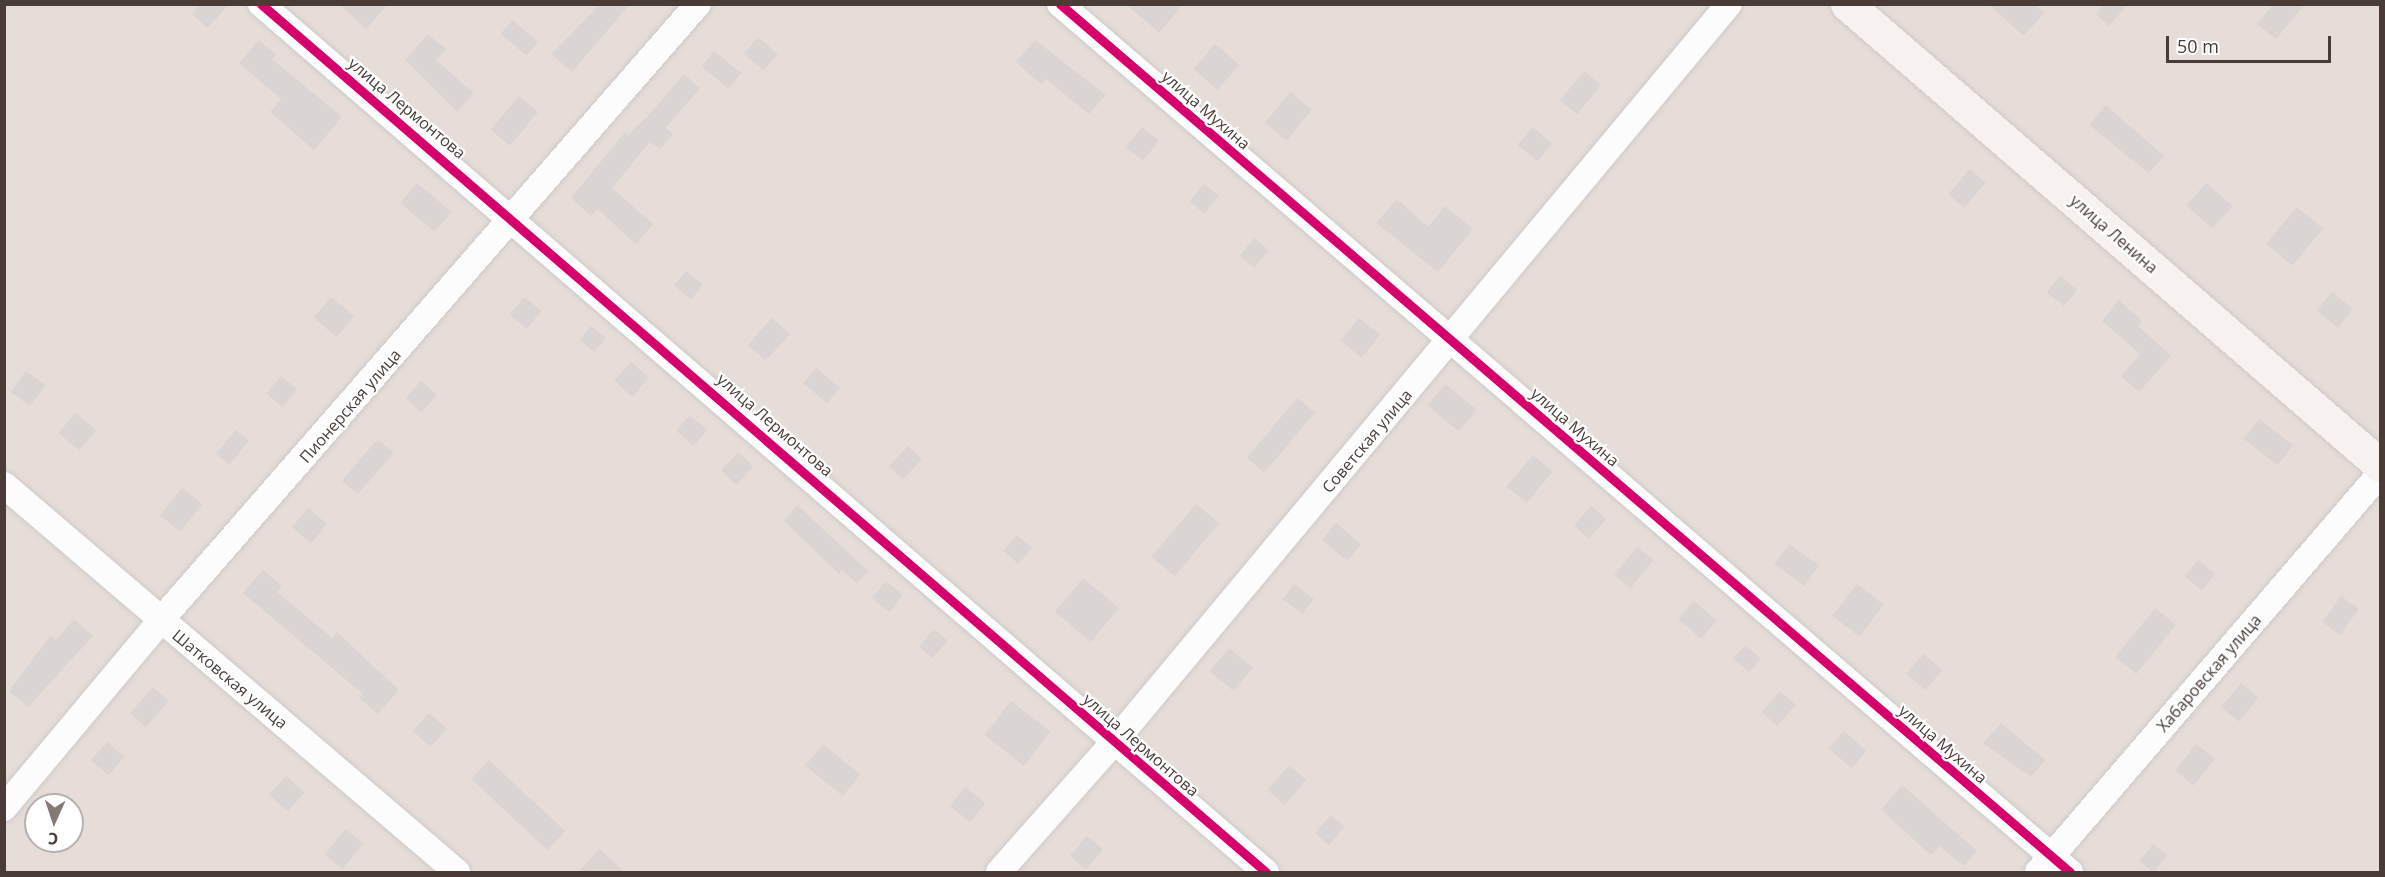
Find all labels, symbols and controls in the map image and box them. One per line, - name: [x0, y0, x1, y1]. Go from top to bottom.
- scale bar: [2169, 24, 2334, 62]
- text: 50 m: [2177, 34, 2219, 58]
- street label: улица Лермонтова: [344, 53, 470, 163]
- street label: улица Мухина: [1158, 67, 1254, 153]
- street label: улица Ленина: [2066, 191, 2162, 277]
- street label: Пионерская улица: [295, 345, 405, 467]
- street label: улица Лермонтова: [713, 369, 837, 481]
- street label: улица Мухина: [1527, 384, 1623, 470]
- street label: Советская улица: [1318, 385, 1416, 497]
- street label: Хабаровская улица: [2153, 610, 2265, 736]
- street label: Шатковская улица: [169, 625, 291, 733]
- street label: улица Лермонтова: [1079, 689, 1203, 801]
- street label: улица Мухина: [1895, 701, 1991, 787]
- north arrow: [24, 793, 84, 853]
- text: С: [48, 828, 59, 850]

